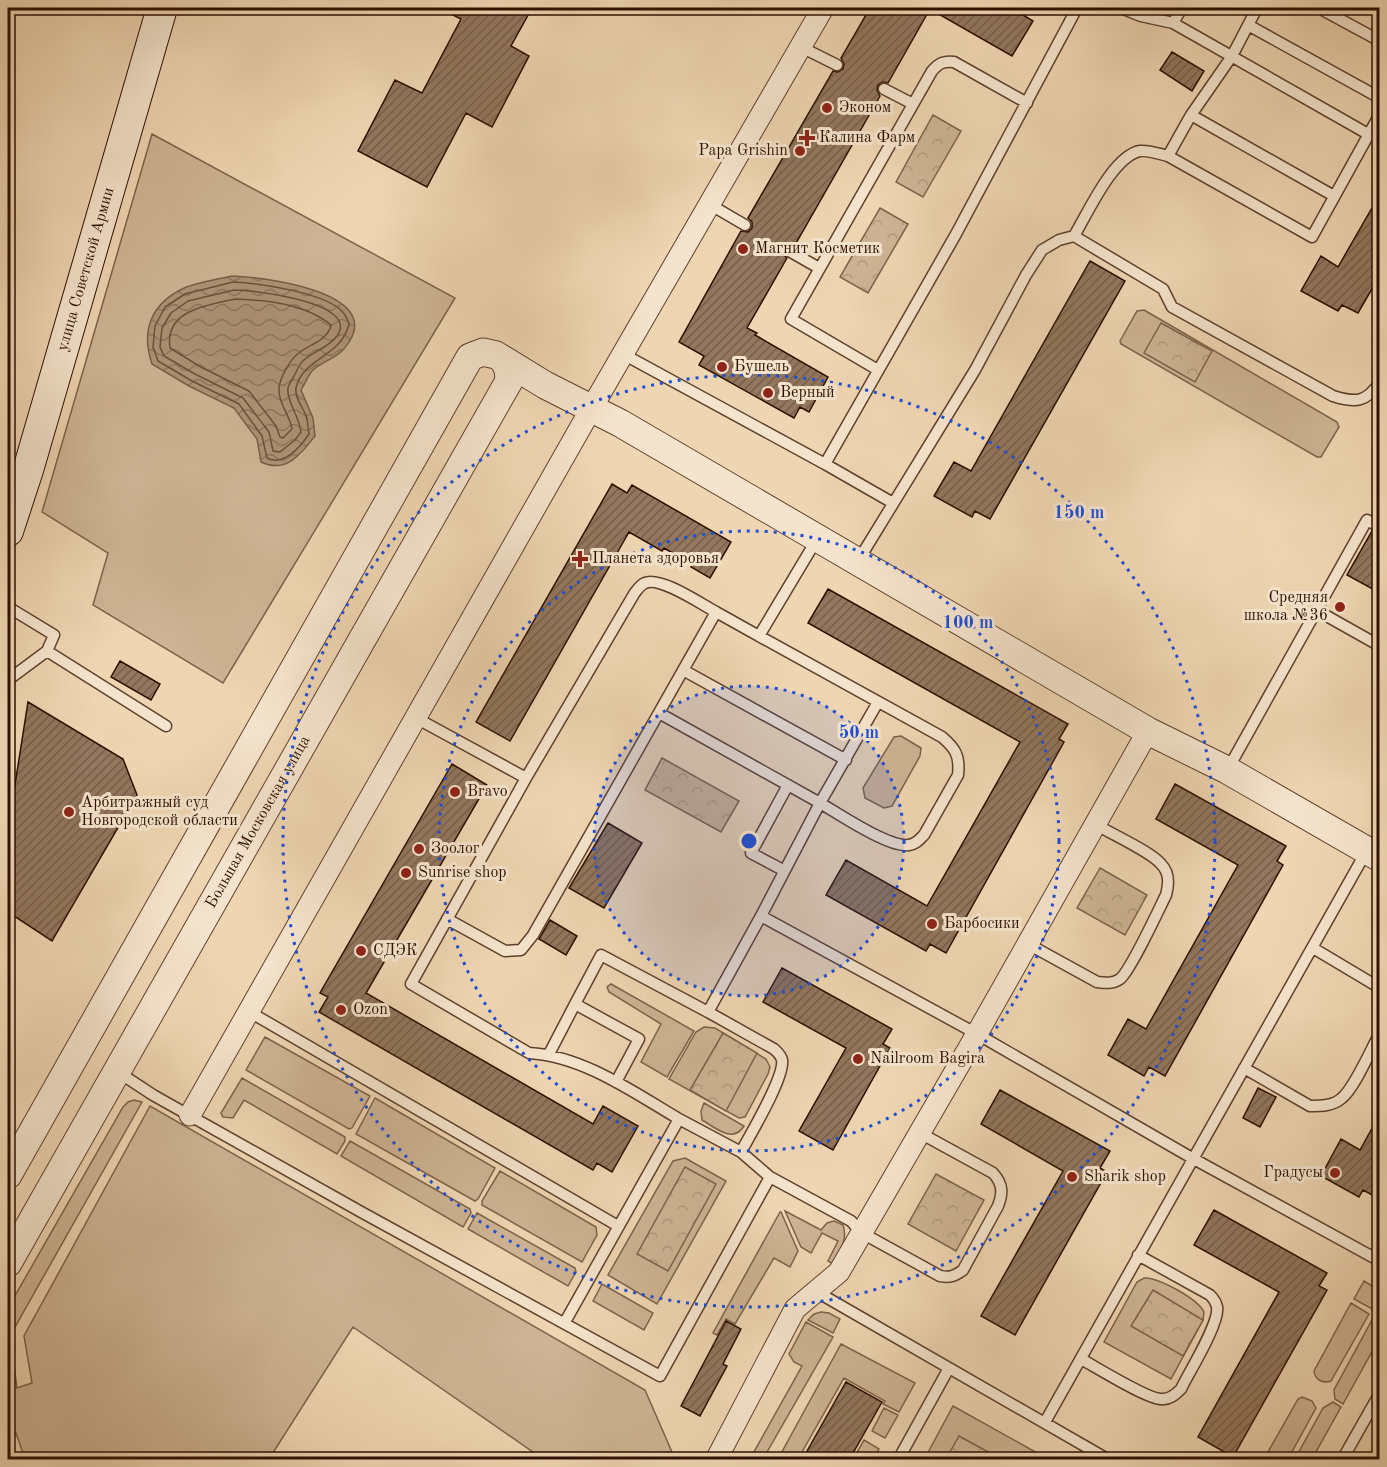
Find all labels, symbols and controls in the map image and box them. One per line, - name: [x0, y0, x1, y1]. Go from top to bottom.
- place label: Эконом: [839, 100, 891, 116]
- marker: Эконом: [820, 101, 834, 115]
- place label: Калина Фарм: [819, 130, 915, 146]
- marker: Калина Фарм: [800, 131, 814, 145]
- place label: Papa Grishin: [698, 143, 788, 159]
- marker: Papa Grishin: [793, 144, 807, 158]
- street label: улица Советской Армии: [55, 186, 117, 353]
- place label: Магнит Косметик: [755, 241, 880, 257]
- marker: Магнит Косметик: [736, 242, 750, 256]
- place label: Бушель: [734, 359, 789, 375]
- marker: Бушель: [715, 360, 729, 374]
- place label: Верный: [780, 385, 835, 401]
- marker: Верный: [761, 386, 775, 400]
- text: 150 m: [1054, 504, 1104, 522]
- place label: Планета здоровья: [592, 551, 719, 567]
- marker: Планета здоровья: [573, 552, 587, 566]
- place label: Средняя школа №36: [1244, 590, 1328, 624]
- marker: Средняя школа №36: [1333, 600, 1347, 614]
- text: 100 m: [943, 614, 993, 632]
- text: 50 m: [839, 724, 879, 742]
- street label: Большая Московская улица: [203, 733, 314, 911]
- place label: Bravo: [467, 784, 508, 800]
- marker: Bravo: [448, 785, 462, 799]
- place label: Арбитражный суд Новгородской области: [81, 795, 238, 829]
- marker: Арбитражный суд Новгородской области: [62, 805, 76, 819]
- centre of rings: [739, 831, 759, 851]
- place label: Зоолог: [431, 841, 480, 857]
- marker: Зоолог: [412, 842, 426, 856]
- place label: Sunrise shop: [418, 865, 507, 881]
- marker: Sunrise shop: [399, 866, 413, 880]
- place label: Барбосики: [944, 916, 1020, 932]
- marker: Барбосики: [925, 917, 939, 931]
- place label: СДЭК: [373, 943, 418, 959]
- marker: СДЭК: [354, 944, 368, 958]
- place label: Ozon: [353, 1002, 388, 1018]
- marker: Ozon: [334, 1003, 348, 1017]
- place label: Nailroom Bagira: [870, 1051, 985, 1067]
- marker: Nailroom Bagira: [851, 1052, 865, 1066]
- place label: Градусы: [1263, 1165, 1323, 1181]
- marker: Градусы: [1328, 1166, 1342, 1180]
- place label: Sharik shop: [1084, 1169, 1166, 1185]
- marker: Sharik shop: [1065, 1170, 1079, 1184]

